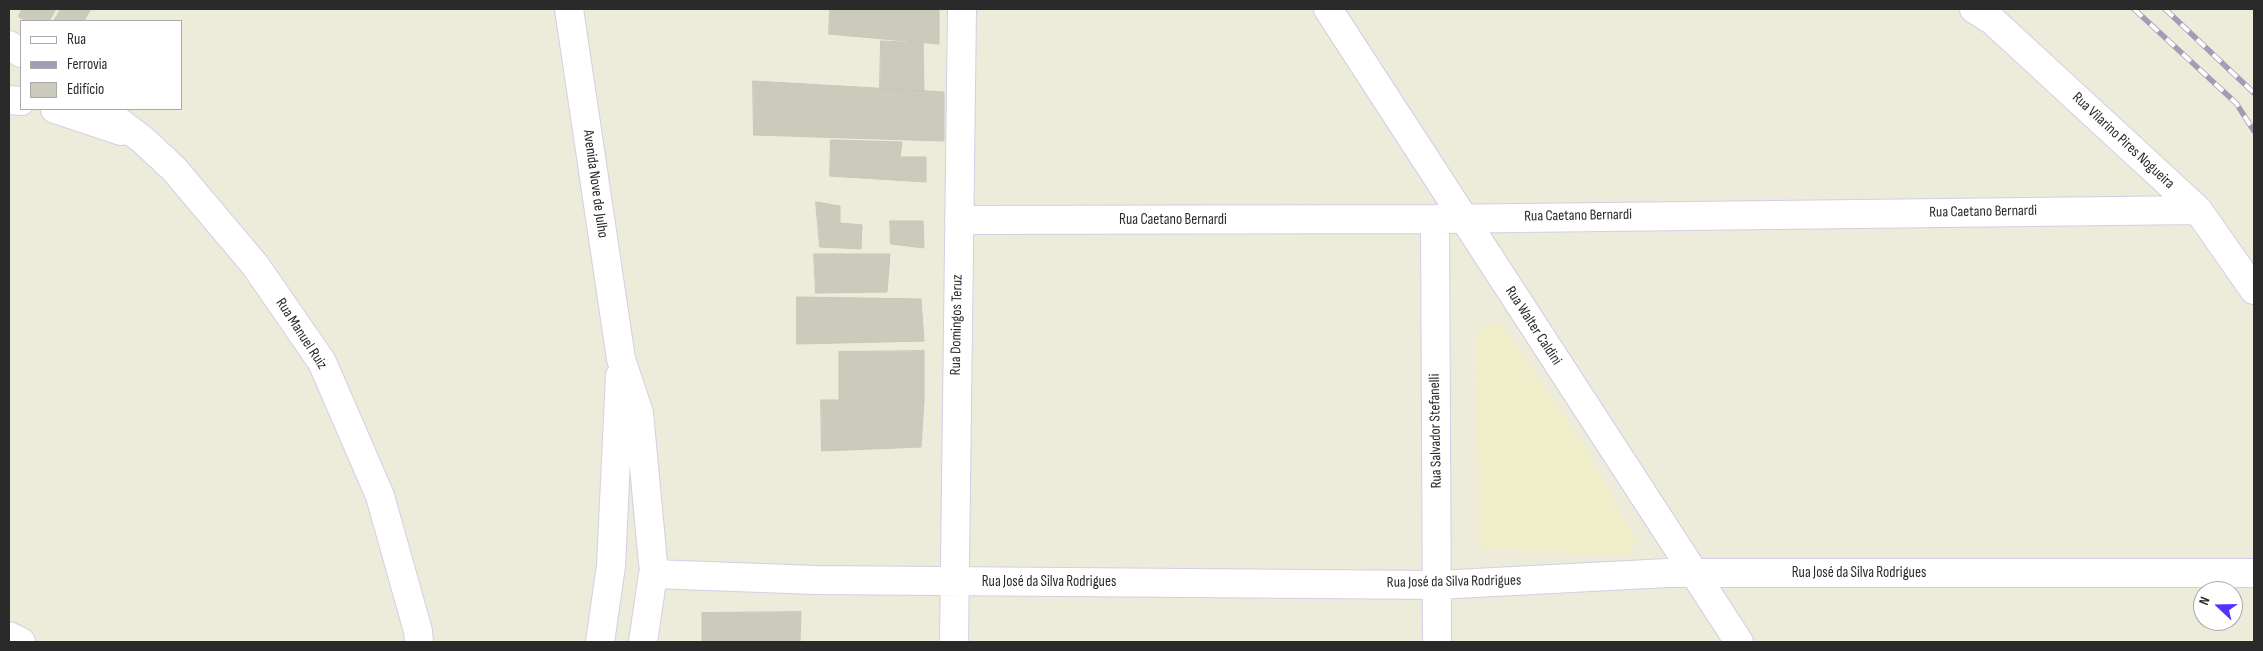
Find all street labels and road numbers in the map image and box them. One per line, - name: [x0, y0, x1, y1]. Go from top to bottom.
- street label: Rua Vilarino Pires Nogueira: [2068, 89, 2178, 193]
- street label: Avenida Nove de Julho: [579, 129, 611, 239]
- street label: Rua Caetano Bernardi: [1929, 202, 2037, 222]
- street label: Rua Caetano Bernardi: [1524, 206, 1632, 226]
- street label: Rua Caetano Bernardi: [1119, 211, 1227, 229]
- street label: Rua Domingos Teruz: [947, 274, 967, 376]
- street label: Rua Walter Caldini: [1501, 283, 1565, 369]
- street label: Rua Manuel Ruiz: [271, 295, 331, 373]
- street label: Rua Salvador Stefanelli: [1426, 373, 1446, 489]
- street label: Rua José da Silva Rodrigues: [1792, 564, 1926, 582]
- street label: Rua José da Silva Rodrigues: [1387, 572, 1521, 592]
- street label: Rua José da Silva Rodrigues: [982, 573, 1116, 591]

